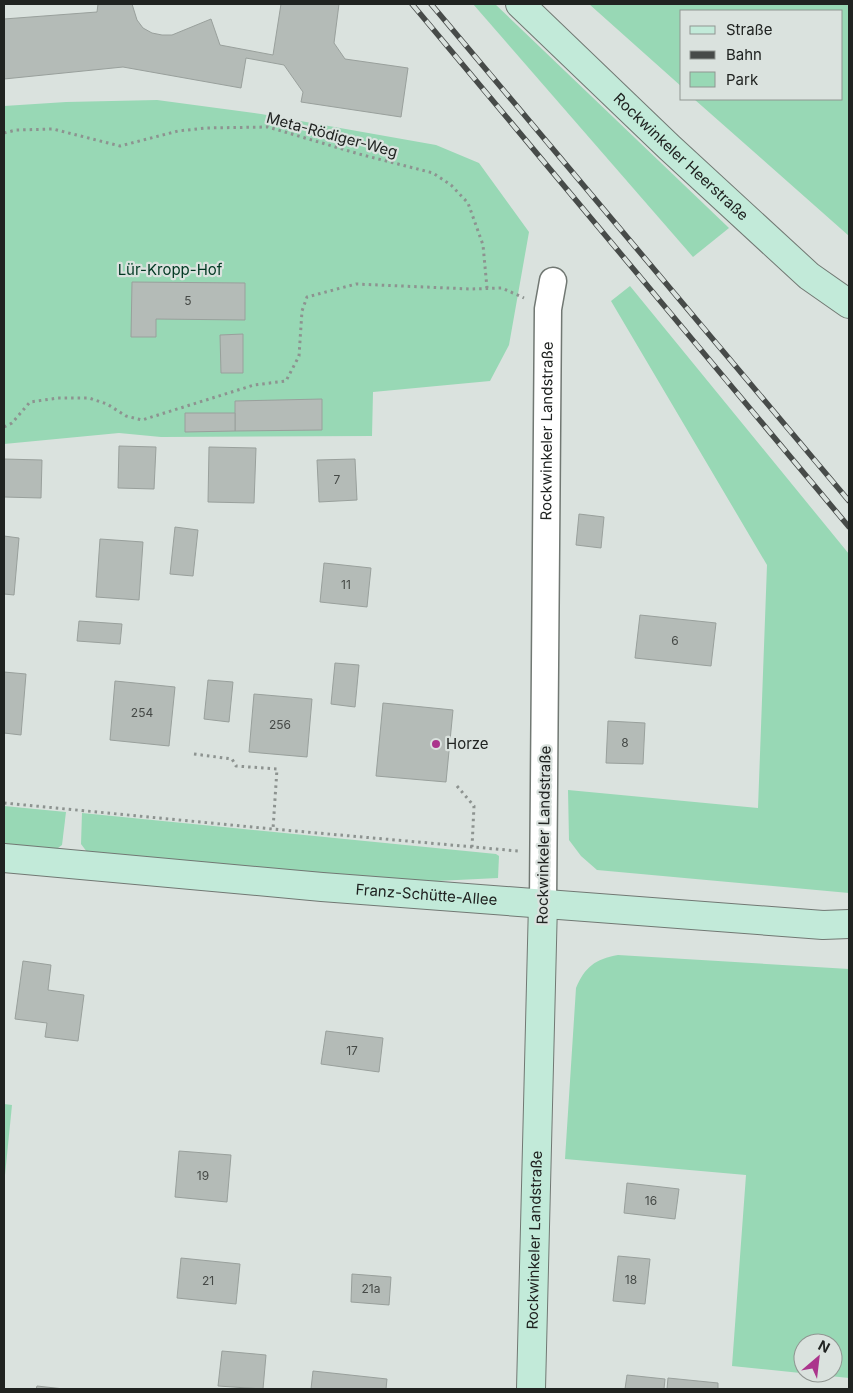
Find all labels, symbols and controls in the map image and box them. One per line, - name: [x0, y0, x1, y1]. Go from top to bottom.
- legend: [680, 10, 843, 100]
- text: Straße: [726, 20, 773, 39]
- text: Bahn: [726, 45, 762, 64]
- text: Park: [726, 70, 759, 89]
- street label: Rockwinkeler Heerstraße: [610, 89, 753, 224]
- street label: Meta-Rödiger-Weg: [264, 108, 400, 161]
- park label: Lür-Kropp-Hof: [118, 260, 223, 279]
- house number: 5: [184, 293, 192, 308]
- street label: Rockwinkeler Landstraße: [536, 341, 557, 521]
- house number: 7: [334, 472, 341, 487]
- house number: 11: [341, 577, 351, 592]
- house number: 6: [671, 633, 679, 648]
- house number: 254: [131, 705, 153, 720]
- house number: 256: [269, 717, 291, 732]
- place label: Horze: [446, 734, 489, 753]
- house number: 8: [621, 735, 629, 750]
- marker: Horze: [430, 738, 442, 750]
- street label: Rockwinkeler Landstraße: [532, 745, 555, 925]
- street label: Franz-Schütte-Allee: [355, 880, 498, 909]
- house number: 17: [346, 1043, 358, 1058]
- street label: Rockwinkeler Landstraße: [522, 1150, 546, 1330]
- house number: 19: [197, 1168, 209, 1183]
- house number: 16: [645, 1193, 657, 1208]
- house number: 18: [625, 1272, 637, 1287]
- house number: 21: [202, 1273, 214, 1288]
- house number: 21a: [362, 1281, 380, 1296]
- north arrow: [793, 1333, 843, 1383]
- text: N: [816, 1336, 833, 1356]

